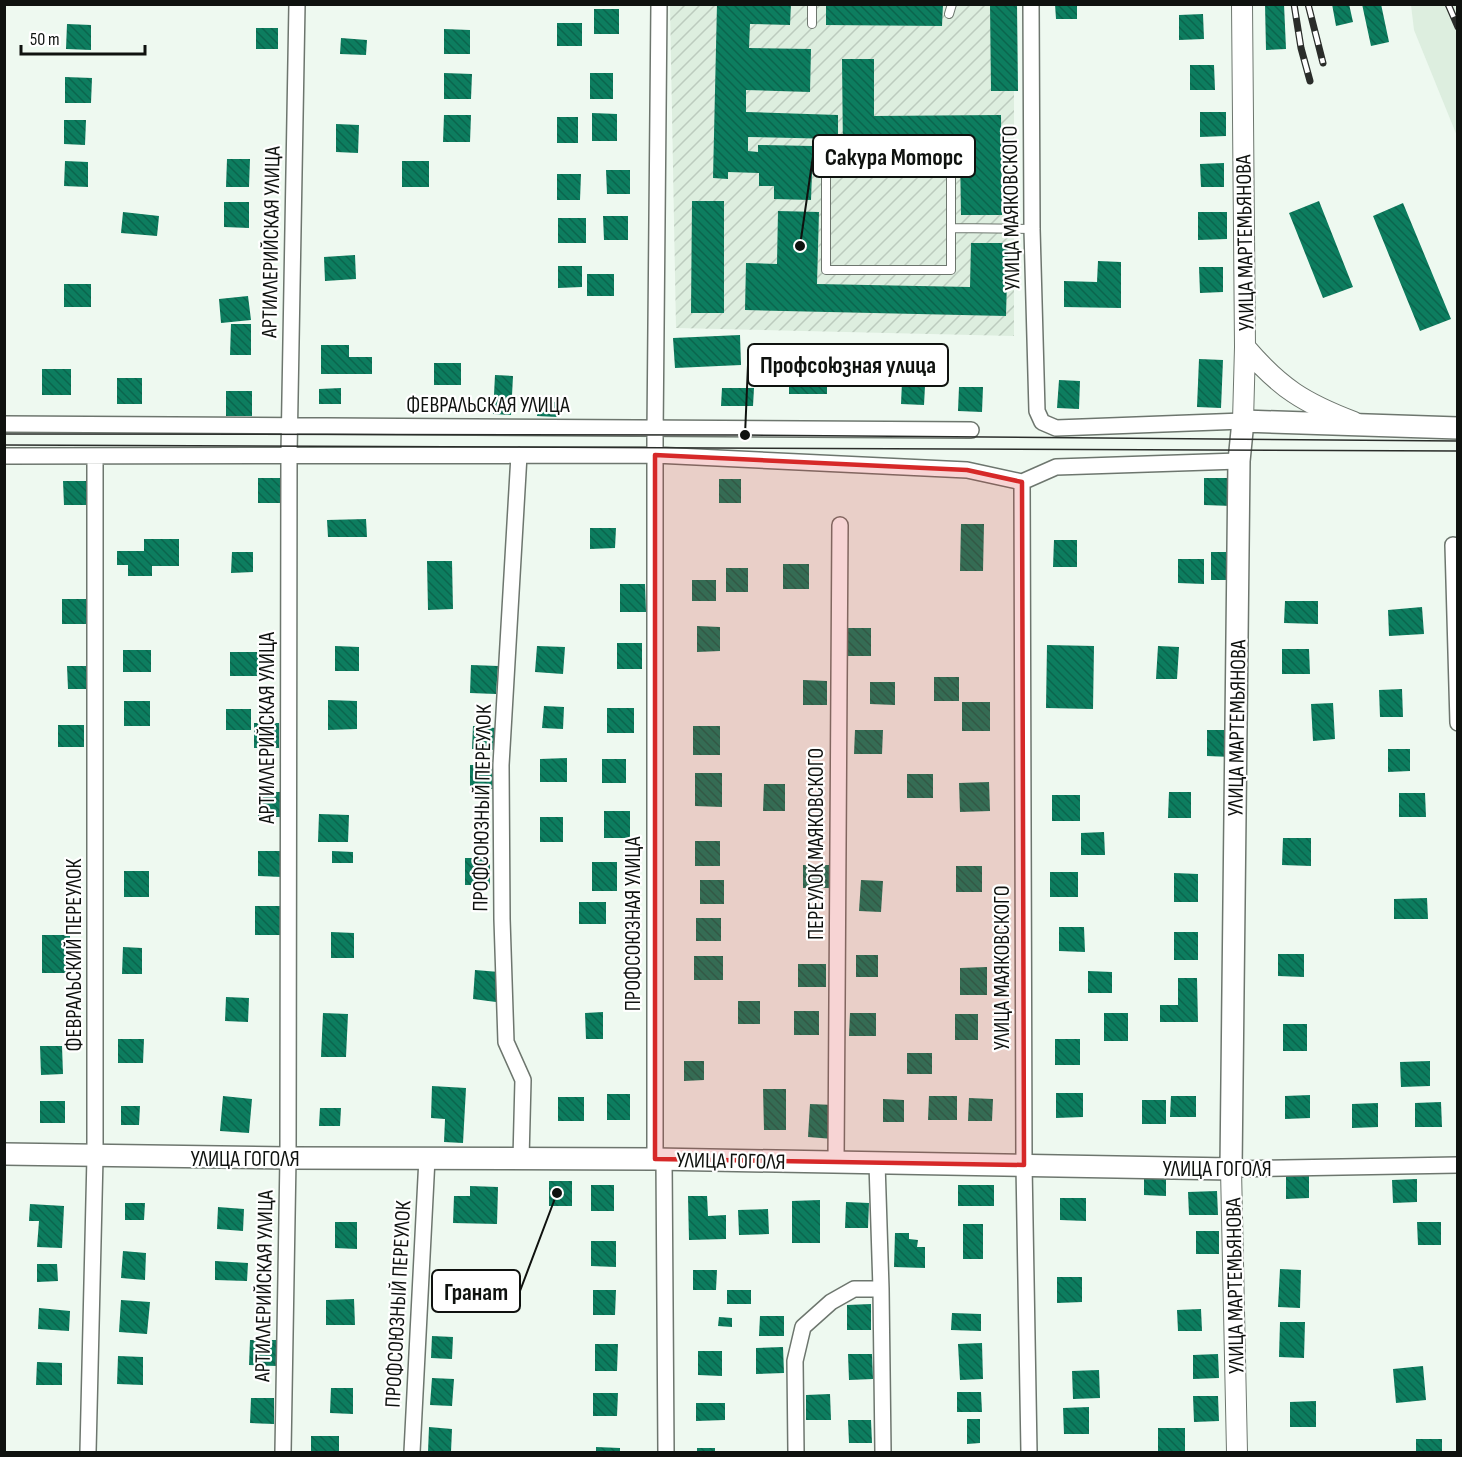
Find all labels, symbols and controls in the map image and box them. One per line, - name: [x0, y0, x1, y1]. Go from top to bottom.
- scale bar: [21, 18, 146, 56]
- text: 50 m: [30, 29, 60, 50]
- street label: УЛИЦА МАЯКОВСКОГО: [997, 125, 1026, 291]
- callout: Сакура Моторс: [813, 135, 975, 177]
- text: Сакура Моторс: [825, 143, 963, 172]
- street label: АРТИЛЛЕРИЙСКАЯ УЛИЦА: [256, 145, 287, 339]
- street label: УЛИЦА МАРТЕМЬЯНОВА: [1230, 154, 1261, 331]
- callout: Профсоюзная улица: [748, 344, 948, 386]
- text: Профсоюзная улица: [760, 351, 936, 380]
- street label: ФЕВРАЛЬСКАЯ УЛИЦА: [406, 392, 570, 419]
- street label: АРТИЛЛЕРИЙСКАЯ УЛИЦА: [254, 632, 281, 825]
- street label: УЛИЦА МАРТЕМЬЯНОВА: [1222, 639, 1253, 817]
- street label: ПРОФСОЮЗНЫЙ ПЕРЕУЛОК: [467, 704, 498, 912]
- street label: ПЕРЕУЛОК МАЯКОВСКОГО: [803, 748, 830, 940]
- street label: ПРОФСОЮЗНАЯ УЛИЦА: [620, 836, 647, 1011]
- street label: ФЕВРАЛЬСКИЙ ПЕРЕУЛОК: [61, 858, 88, 1051]
- street label: УЛИЦА МАЯКОВСКОГО: [989, 885, 1016, 1051]
- street label: УЛИЦА ГОГОЛЯ: [190, 1146, 300, 1173]
- street label: УЛИЦА ГОГОЛЯ: [676, 1147, 786, 1176]
- street label: УЛИЦА ГОГОЛЯ: [1162, 1156, 1272, 1183]
- street label: АРТИЛЛЕРИЙСКАЯ УЛИЦА: [249, 1189, 280, 1383]
- street label: УЛИЦА МАРТЕМЬЯНОВА: [1220, 1197, 1251, 1374]
- street label: ПРОФСОЮЗНЫЙ ПЕРЕУЛОК: [380, 1200, 417, 1408]
- callout: Гранат: [432, 1270, 520, 1312]
- text: Гранат: [444, 1278, 508, 1307]

